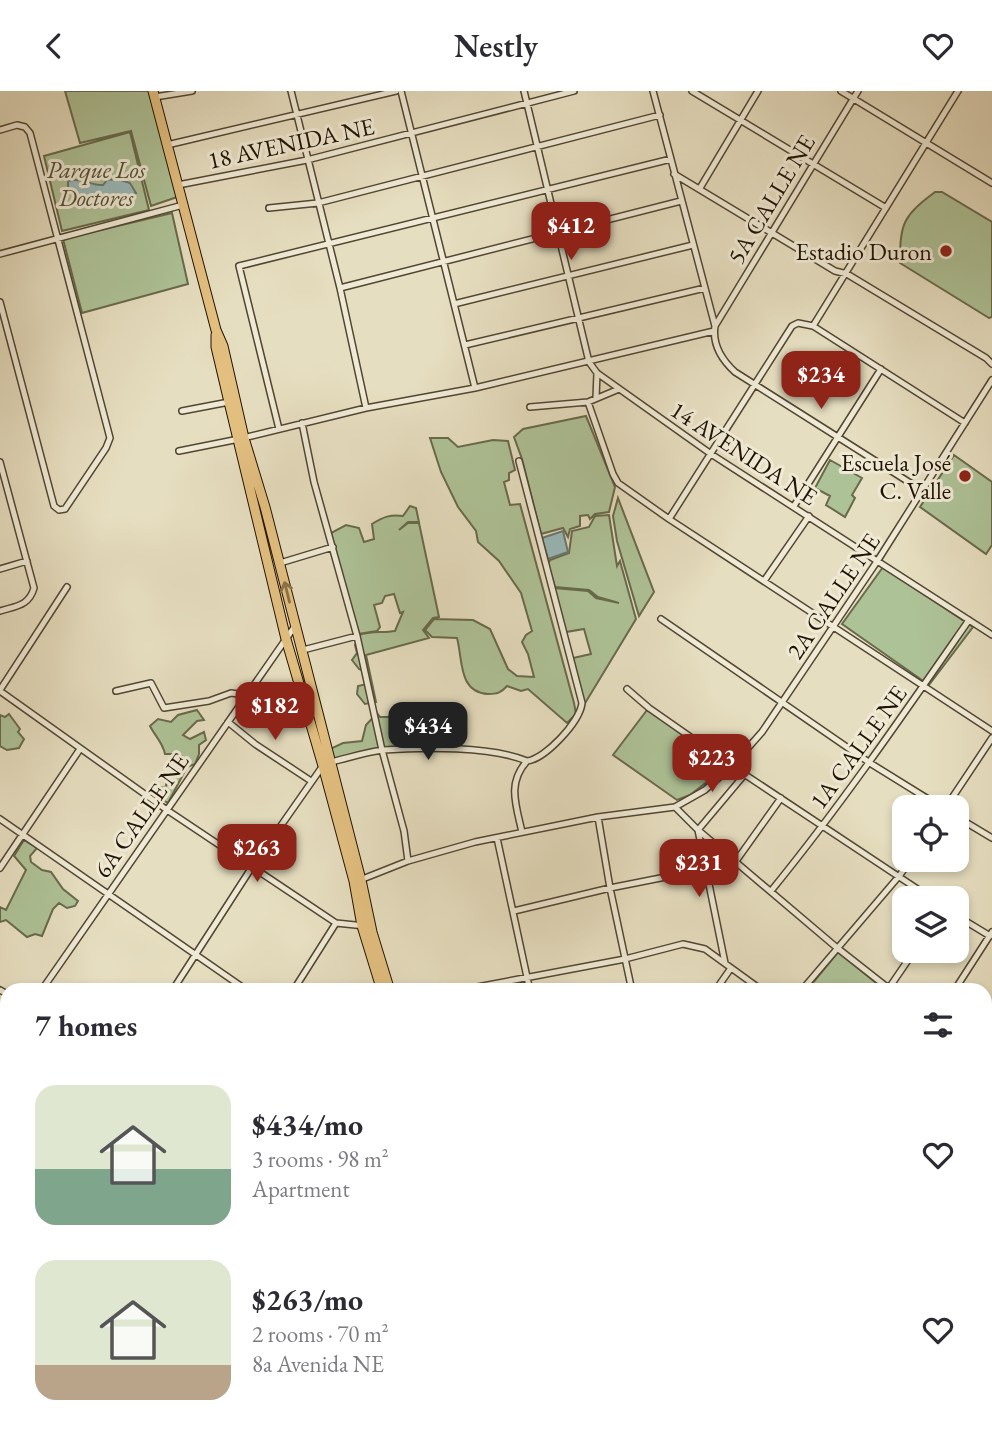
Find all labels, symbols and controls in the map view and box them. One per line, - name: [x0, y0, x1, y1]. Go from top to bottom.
- text: Nestly: [454, 25, 538, 67]
- icon: back: [35, 27, 73, 65]
- icon: heart: [919, 27, 957, 65]
- street label: 18 AVENIDA NE: [205, 110, 377, 176]
- street label: 5A CALLE NE: [720, 129, 822, 269]
- park label: Parque Los Doctores: [47, 154, 146, 213]
- pin: $412: [530, 202, 612, 262]
- text: $412: [547, 210, 595, 240]
- place label: Estadio Duron: [796, 236, 932, 267]
- marker: Estadio Duron: [938, 243, 954, 259]
- pin: $234: [780, 351, 862, 411]
- text: $234: [797, 359, 845, 389]
- street label: 14 AVENIDA NE: [665, 394, 823, 512]
- place label: Escuela José C. Valle: [841, 447, 951, 506]
- marker: Escuela José C. Valle: [957, 468, 973, 484]
- street label: 2A CALLE NE: [779, 527, 887, 665]
- one-way arrow: [280, 582, 293, 604]
- street label: 1A CALLE NE: [803, 679, 913, 815]
- pin: $182: [234, 683, 316, 742]
- text: $182: [251, 690, 299, 720]
- pin: $434: [387, 703, 469, 762]
- text: $434: [404, 710, 452, 740]
- pin: $223: [671, 735, 753, 794]
- text: $223: [688, 742, 736, 772]
- street label: 6A CALLE NE: [87, 747, 195, 883]
- map controls: [892, 795, 969, 963]
- button: locate: [892, 795, 969, 872]
- pin: $263: [216, 825, 298, 884]
- text: $263: [233, 832, 281, 862]
- pin: $231: [658, 839, 740, 899]
- text: $231: [675, 847, 723, 877]
- button: layers: [892, 886, 969, 963]
- text: 7 homes: [35, 1006, 137, 1045]
- icon: filters: [919, 1006, 957, 1044]
- text: $434/mo: [252, 1105, 363, 1144]
- icon: home: [91, 1113, 175, 1197]
- icon: heart: [919, 1136, 957, 1174]
- text: 3 rooms · 98 m²: [252, 1144, 389, 1174]
- text: Apartment: [252, 1174, 350, 1204]
- text: $263/mo: [252, 1280, 363, 1319]
- icon: home: [91, 1288, 175, 1372]
- icon: heart: [919, 1311, 957, 1349]
- text: 2 rooms · 70 m²: [252, 1319, 389, 1349]
- text: 8a Avenida NE: [252, 1349, 384, 1379]

